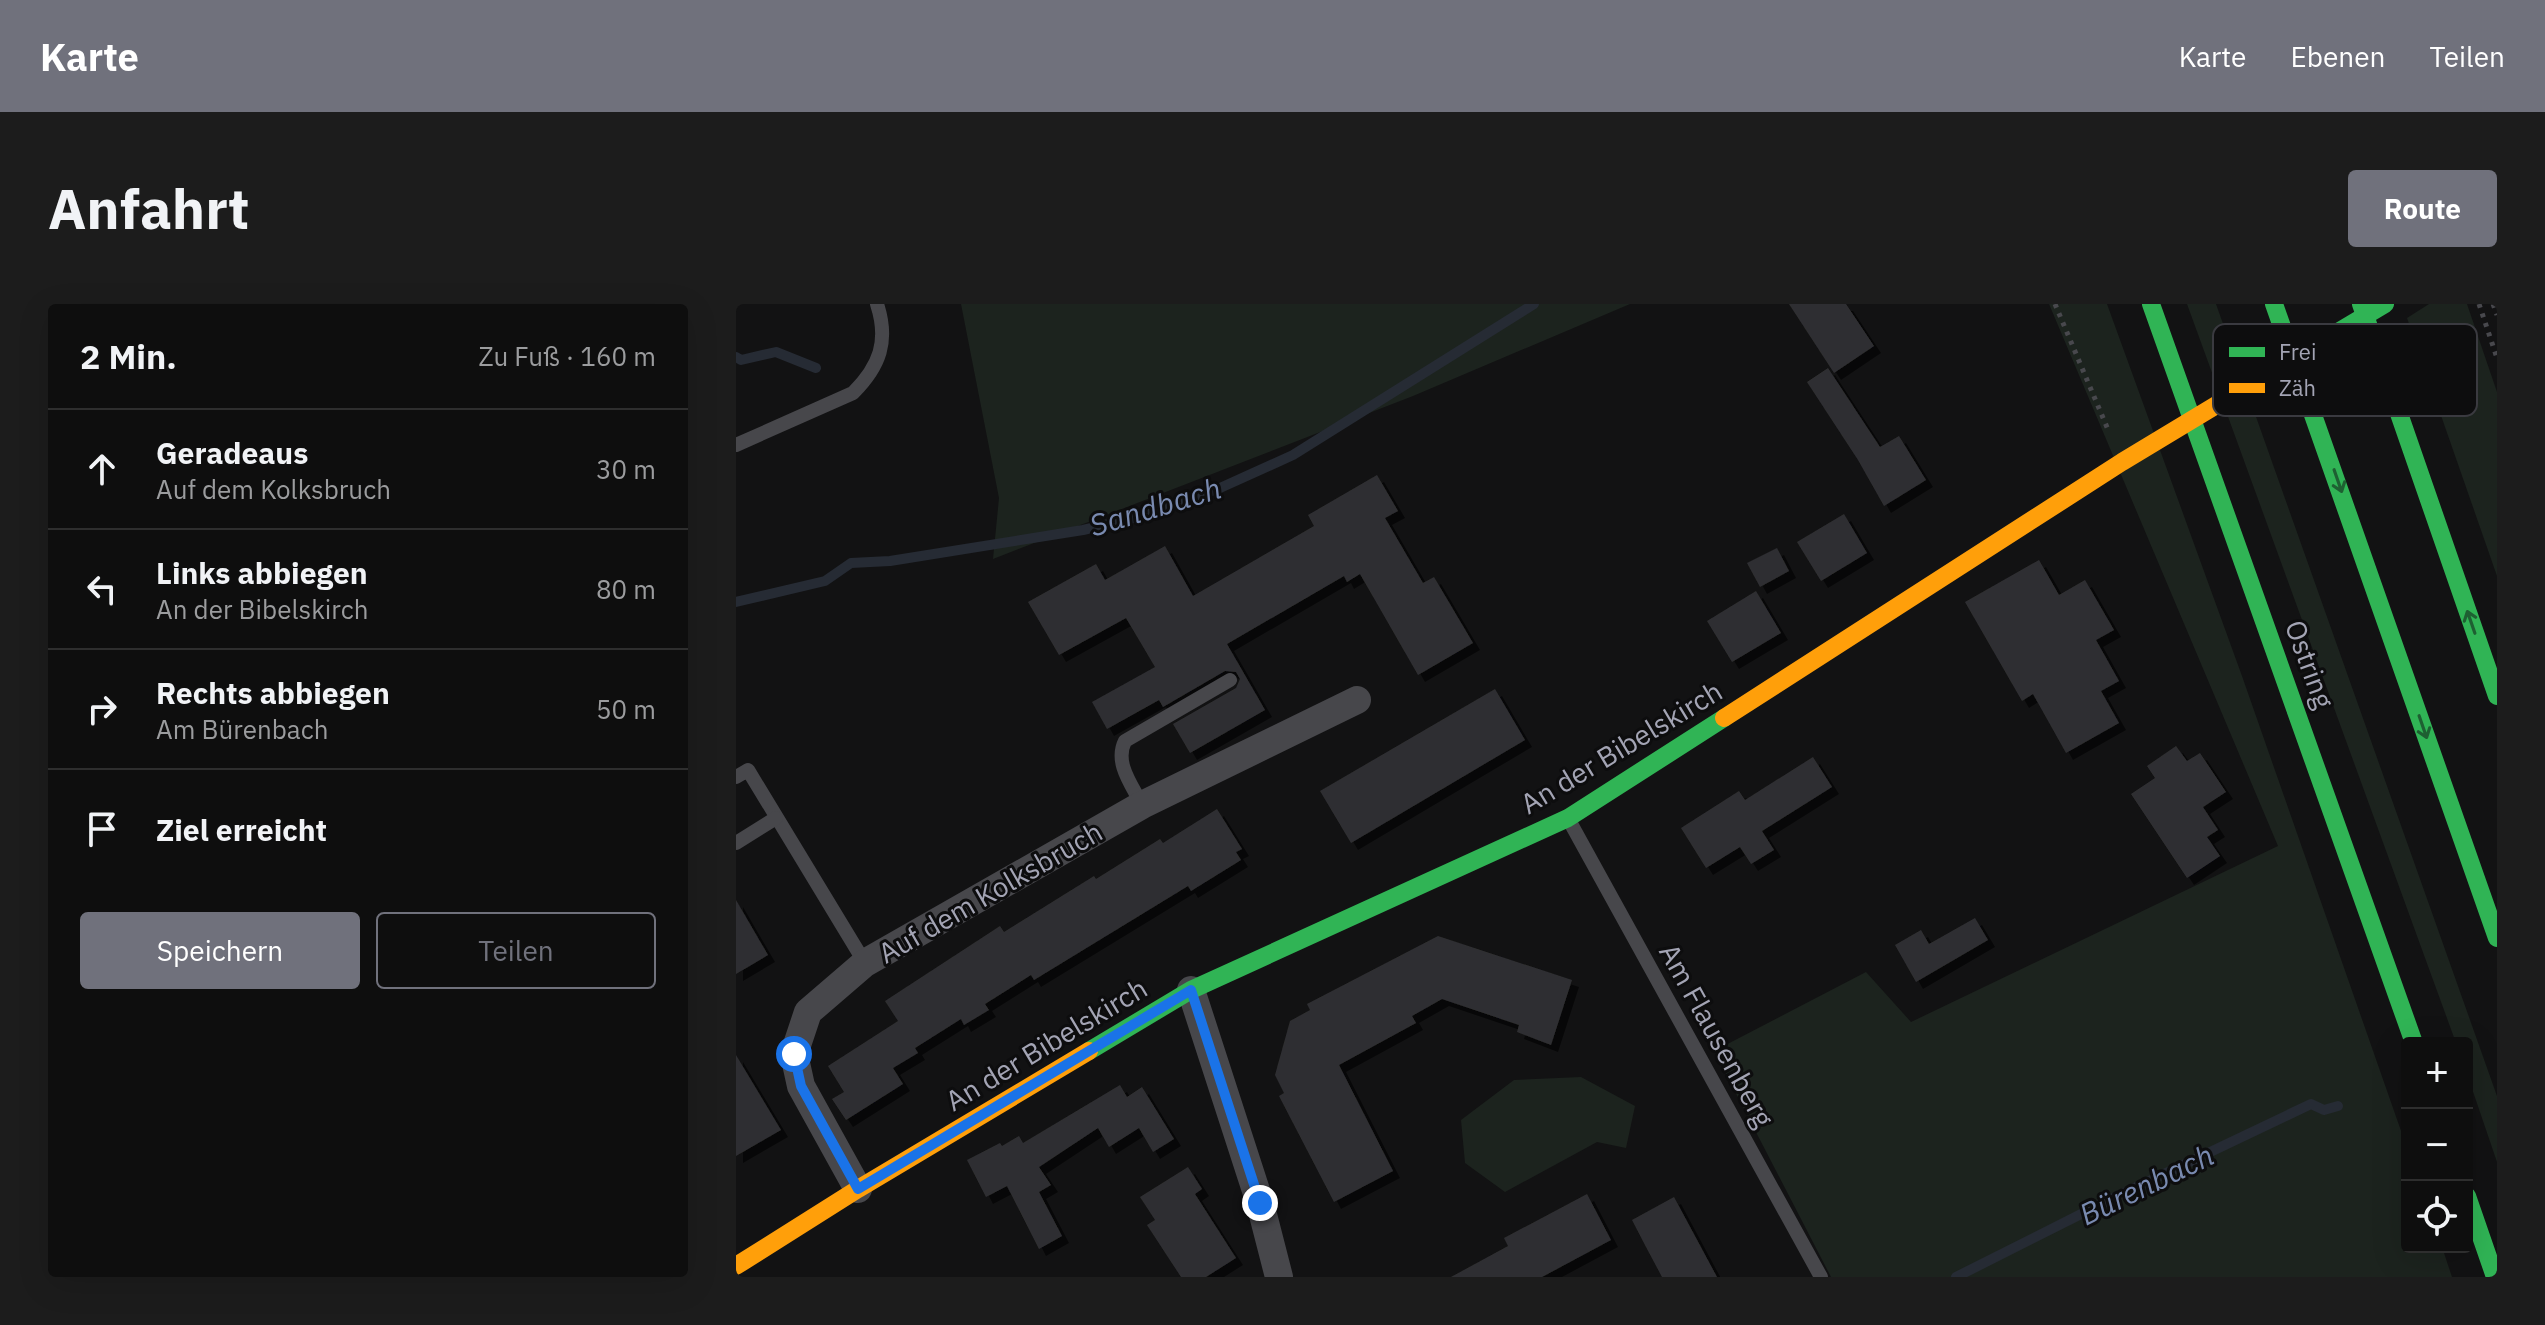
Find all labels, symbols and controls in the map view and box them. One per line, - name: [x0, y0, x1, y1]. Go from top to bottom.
- text: Karte: [40, 32, 139, 81]
- text: Karte: [2179, 38, 2246, 75]
- text: Ebenen: [2290, 38, 2386, 75]
- text: Teilen: [2430, 38, 2505, 75]
- button: Route: [2348, 170, 2497, 247]
- text: Anfahrt: [48, 172, 250, 244]
- legend: [2213, 324, 2477, 416]
- text: 2 Min.: [80, 334, 177, 378]
- text: Frei: [2279, 337, 2316, 366]
- text: Zu Fuß · 160 m: [478, 339, 656, 373]
- text: Zäh: [2279, 373, 2316, 402]
- text: Geradeaus: [156, 433, 308, 472]
- icon: ahead: [80, 447, 124, 491]
- text: 30 m: [596, 452, 656, 486]
- water label: Sandbach: [1085, 468, 1225, 544]
- one-way arrow: [2331, 468, 2346, 493]
- text: Auf dem Kolksbruch: [156, 472, 391, 506]
- text: Links abbiegen: [156, 553, 368, 592]
- icon: left: [80, 567, 124, 611]
- text: 80 m: [596, 572, 656, 606]
- text: An der Bibelskirch: [156, 592, 369, 626]
- one-way arrow: [2463, 610, 2478, 635]
- street label: Ostring: [2277, 615, 2343, 713]
- street label: An der Bibelskirch: [1513, 672, 1729, 822]
- text: Rechts abbiegen: [156, 673, 390, 712]
- icon: right: [80, 687, 124, 731]
- text: 50 m: [596, 692, 656, 726]
- text: Am Bürenbach: [156, 712, 329, 746]
- one-way arrow: [2417, 714, 2432, 739]
- icon: arrive: [80, 807, 124, 851]
- text: Ziel erreicht: [156, 810, 327, 849]
- street label: Auf dem Kolksbruch: [871, 813, 1109, 971]
- button: Speichern: [80, 912, 360, 989]
- button: Teilen: [376, 912, 656, 989]
- street label: Am Flausenberg: [1651, 937, 1783, 1133]
- street label: An der Bibelskirch: [938, 969, 1154, 1119]
- route start: [776, 1036, 812, 1072]
- map controls: [2401, 1037, 2473, 1253]
- button: +: [2401, 1037, 2473, 1109]
- button: −: [2401, 1109, 2473, 1181]
- water label: Bürenbach: [2072, 1135, 2220, 1233]
- button: locate: [2401, 1181, 2473, 1253]
- route end: [1242, 1185, 1278, 1221]

